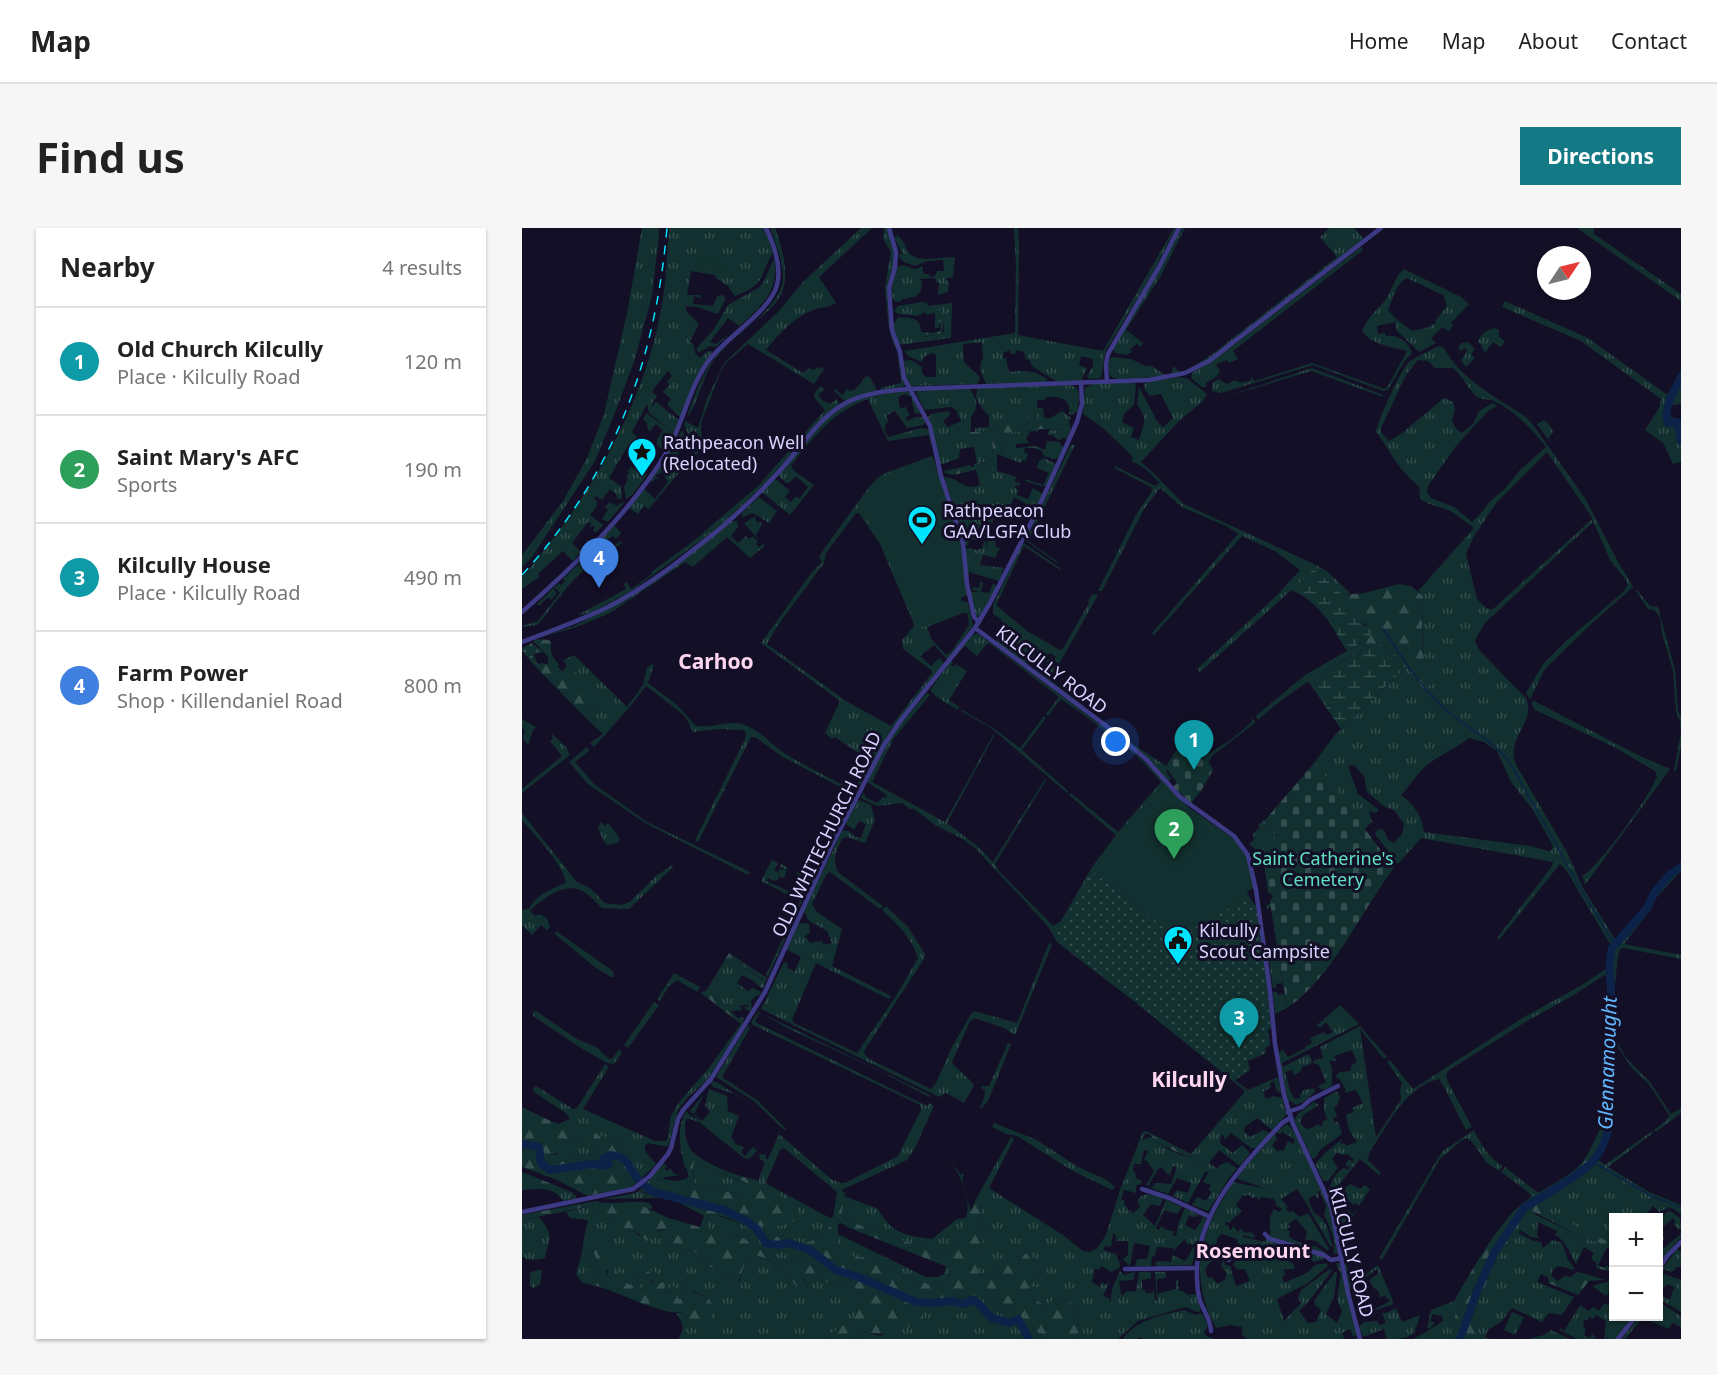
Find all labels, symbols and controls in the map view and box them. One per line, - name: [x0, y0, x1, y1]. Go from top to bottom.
- text: Map: [30, 22, 91, 60]
- text: Home: [1349, 27, 1409, 55]
- text: Map: [1442, 27, 1485, 55]
- text: About: [1518, 27, 1578, 55]
- text: Contact: [1611, 27, 1687, 55]
- button: Directions: [1520, 127, 1681, 185]
- text: Find us: [36, 128, 185, 185]
- north arrow: [1537, 246, 1591, 300]
- text: Nearby: [60, 249, 155, 285]
- text: 4 results: [382, 254, 462, 281]
- text: Old Church Kilcully: [117, 333, 323, 363]
- text: 1: [74, 348, 85, 375]
- text: 120 m: [404, 348, 462, 375]
- text: Place · Kilcully Road: [117, 363, 301, 390]
- place label: Rathpeacon Well (Relocated): [663, 430, 804, 475]
- place icon: Rathpeacon Well (Relocated): [626, 436, 658, 478]
- text: Saint Mary's AFC: [117, 441, 299, 471]
- text: 2: [74, 456, 85, 483]
- text: 190 m: [404, 456, 462, 483]
- text: Sports: [117, 471, 177, 498]
- place label: Rathpeacon GAA/LGFA Club: [943, 498, 1071, 543]
- sports icon: Rathpeacon GAA/LGFA Club: [906, 504, 938, 546]
- pin: 4: [580, 538, 619, 588]
- text: Kilcully House: [117, 549, 271, 579]
- text: 3: [74, 564, 85, 591]
- text: 490 m: [404, 564, 462, 591]
- text: Place · Kilcully Road: [117, 579, 301, 606]
- street label: KILCULLY ROAD: [991, 619, 1113, 719]
- district label: Carhoo: [678, 647, 754, 675]
- text: Farm Power: [117, 657, 248, 687]
- text: 4: [74, 672, 85, 699]
- text: 800 m: [404, 672, 462, 699]
- text: Shop · Killendaniel Road: [117, 687, 343, 714]
- pin: 1: [1174, 720, 1214, 770]
- street label: OLD WHITECHURCH ROAD: [766, 727, 886, 941]
- your location: [1101, 727, 1130, 756]
- pin: 2: [1154, 810, 1194, 859]
- park label: Saint Catherine's Cemetery: [1252, 846, 1394, 891]
- place label: Kilcully Scout Campsite: [1199, 918, 1330, 963]
- public building icon: Kilcully Scout Campsite: [1162, 924, 1194, 966]
- water label: Glennamought: [1591, 995, 1623, 1130]
- pin: 3: [1220, 998, 1258, 1048]
- district label: Kilcully: [1151, 1065, 1227, 1093]
- street label: KILCULLY ROAD: [1324, 1184, 1380, 1320]
- map controls: [1609, 1213, 1663, 1321]
- button: +: [1609, 1213, 1663, 1267]
- district label: Rosemount: [1196, 1237, 1310, 1264]
- button: −: [1609, 1267, 1663, 1321]

